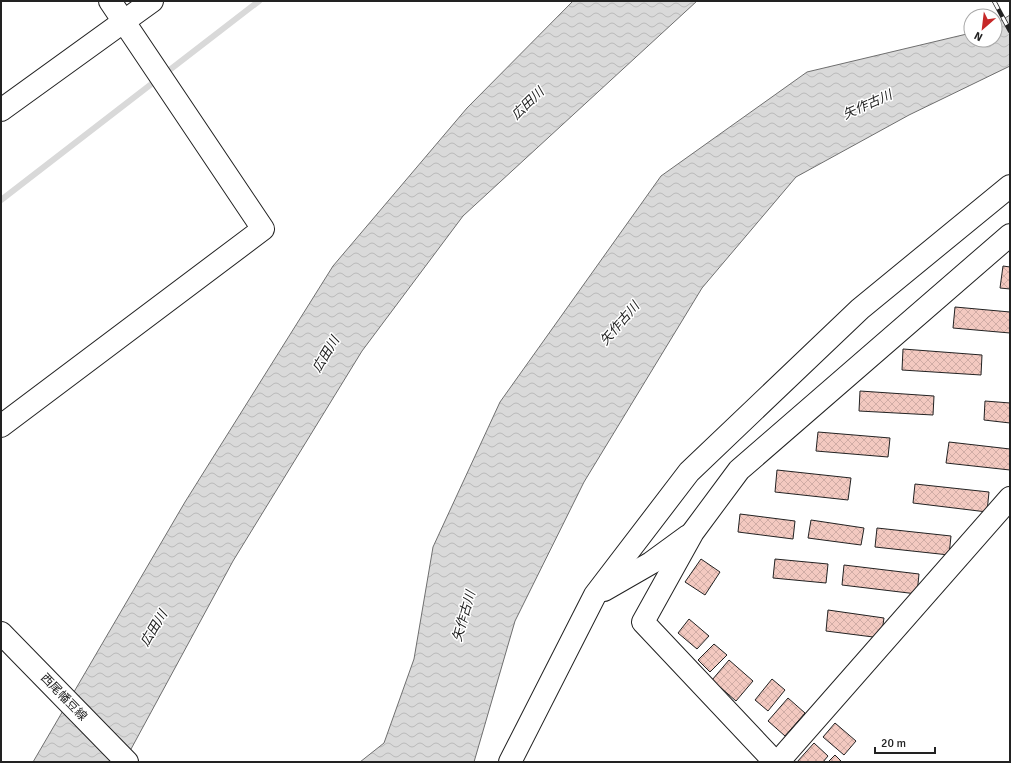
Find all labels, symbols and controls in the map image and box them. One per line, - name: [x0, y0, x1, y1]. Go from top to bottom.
- north arrow: [963, 8, 1003, 48]
- text: N: [972, 29, 985, 44]
- water label: 広田川: [508, 83, 549, 123]
- water label: 矢作古川: [840, 86, 896, 123]
- water label: 矢作古川: [597, 297, 644, 349]
- water label: 広田川: [309, 332, 344, 375]
- water label: 矢作古川: [449, 587, 479, 643]
- water label: 広田川: [137, 606, 172, 649]
- street label: 西尾幡豆線: [37, 671, 90, 724]
- scale bar: [875, 729, 935, 755]
- text: 20 m: [881, 736, 906, 751]

